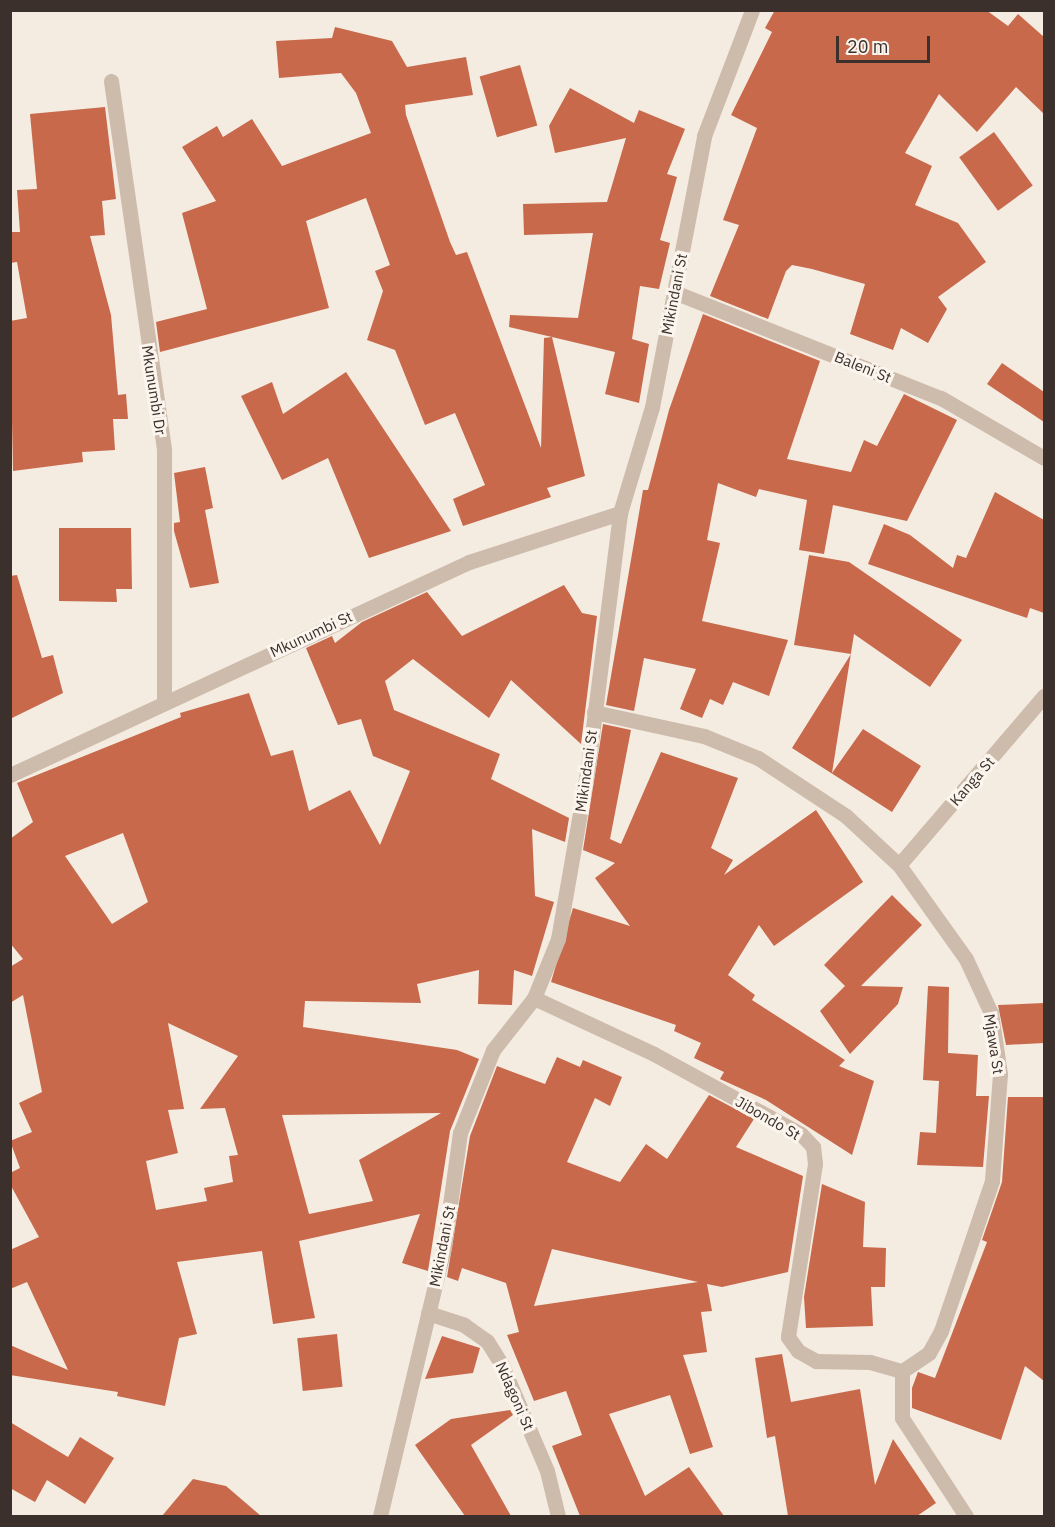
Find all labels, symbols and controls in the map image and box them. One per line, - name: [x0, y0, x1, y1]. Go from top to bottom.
- scale bar: [839, 24, 934, 62]
- text: 20 m: [847, 35, 889, 58]
- street label: Mikindani St: [657, 252, 691, 336]
- street label: Mkunumbi Dr: [138, 344, 170, 436]
- street label: Baleni St: [832, 347, 894, 387]
- street label: Mkunumbi St: [267, 607, 355, 661]
- street label: Mikindani St: [571, 729, 601, 813]
- street label: Kanga St: [946, 753, 998, 809]
- street label: Mjawa St: [980, 1013, 1008, 1075]
- street label: Jibondo St: [732, 1092, 804, 1144]
- street label: Mikindani St: [425, 1204, 459, 1288]
- street label: Ndagoni St: [492, 1359, 538, 1433]

